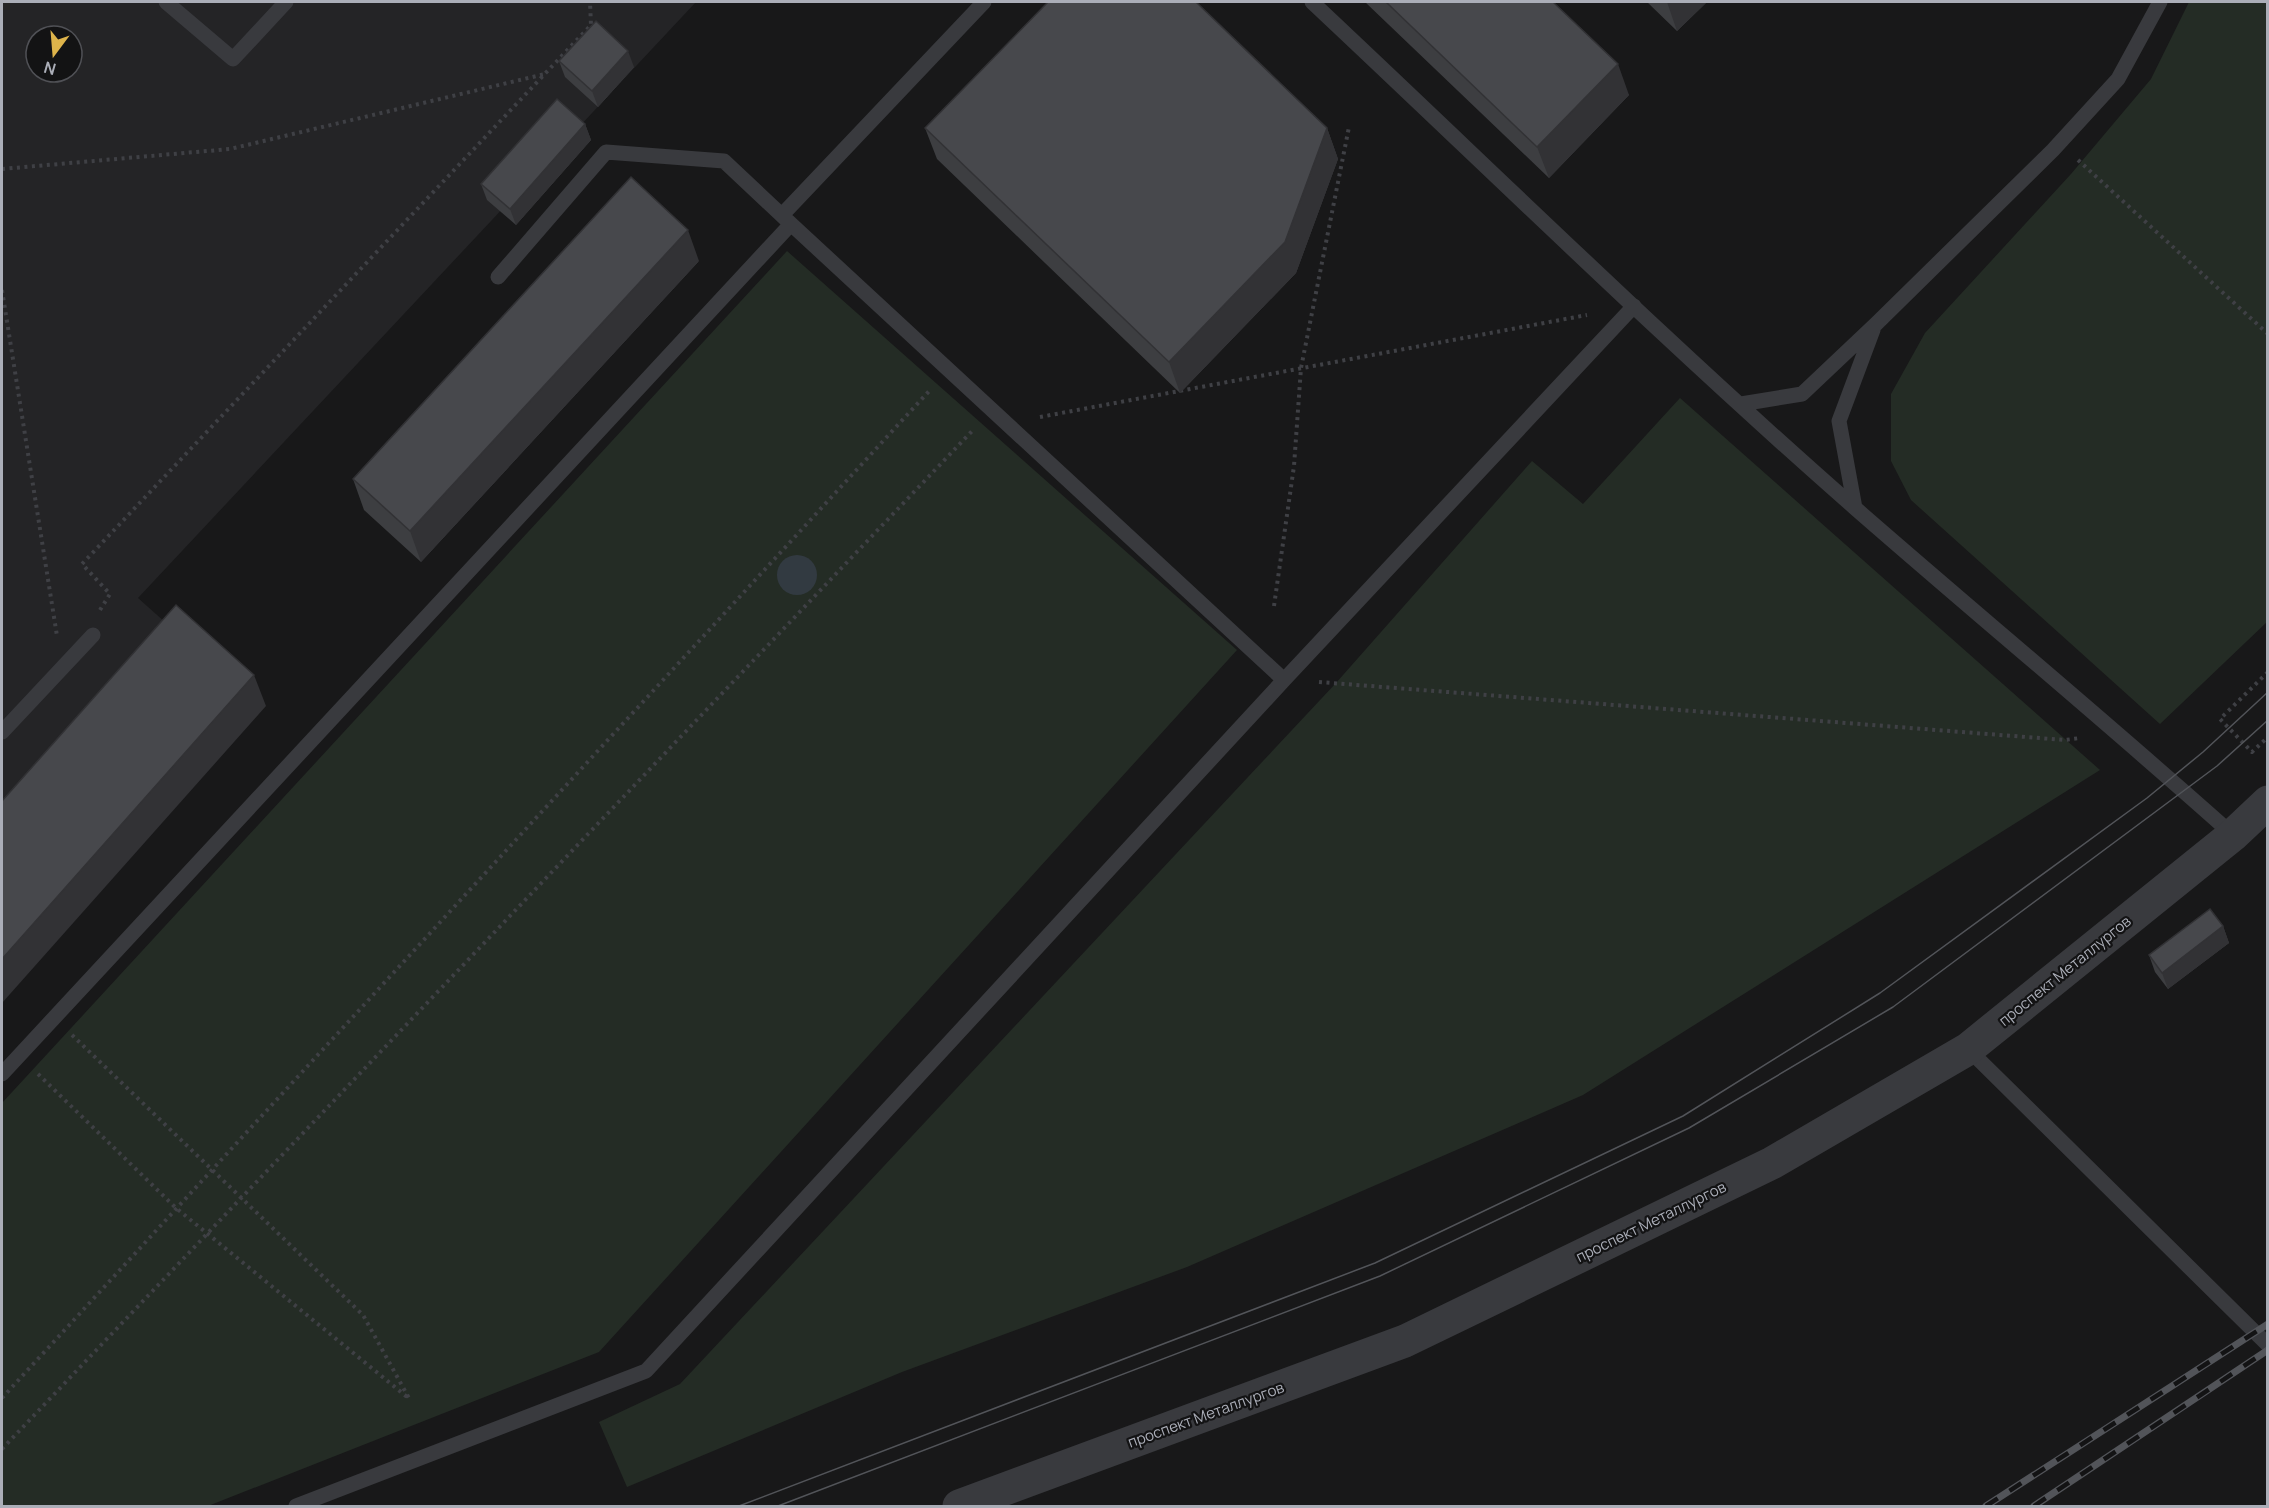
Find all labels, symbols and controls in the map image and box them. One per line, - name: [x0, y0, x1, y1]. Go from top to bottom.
- north arrow: [24, 24, 84, 84]
- text: N: [41, 56, 58, 81]
- street label: проспект Металлургов: [1994, 911, 2135, 1031]
- street label: проспект Металлургов: [1572, 1176, 1729, 1267]
- street label: проспект Металлургов: [1125, 1377, 1287, 1453]

